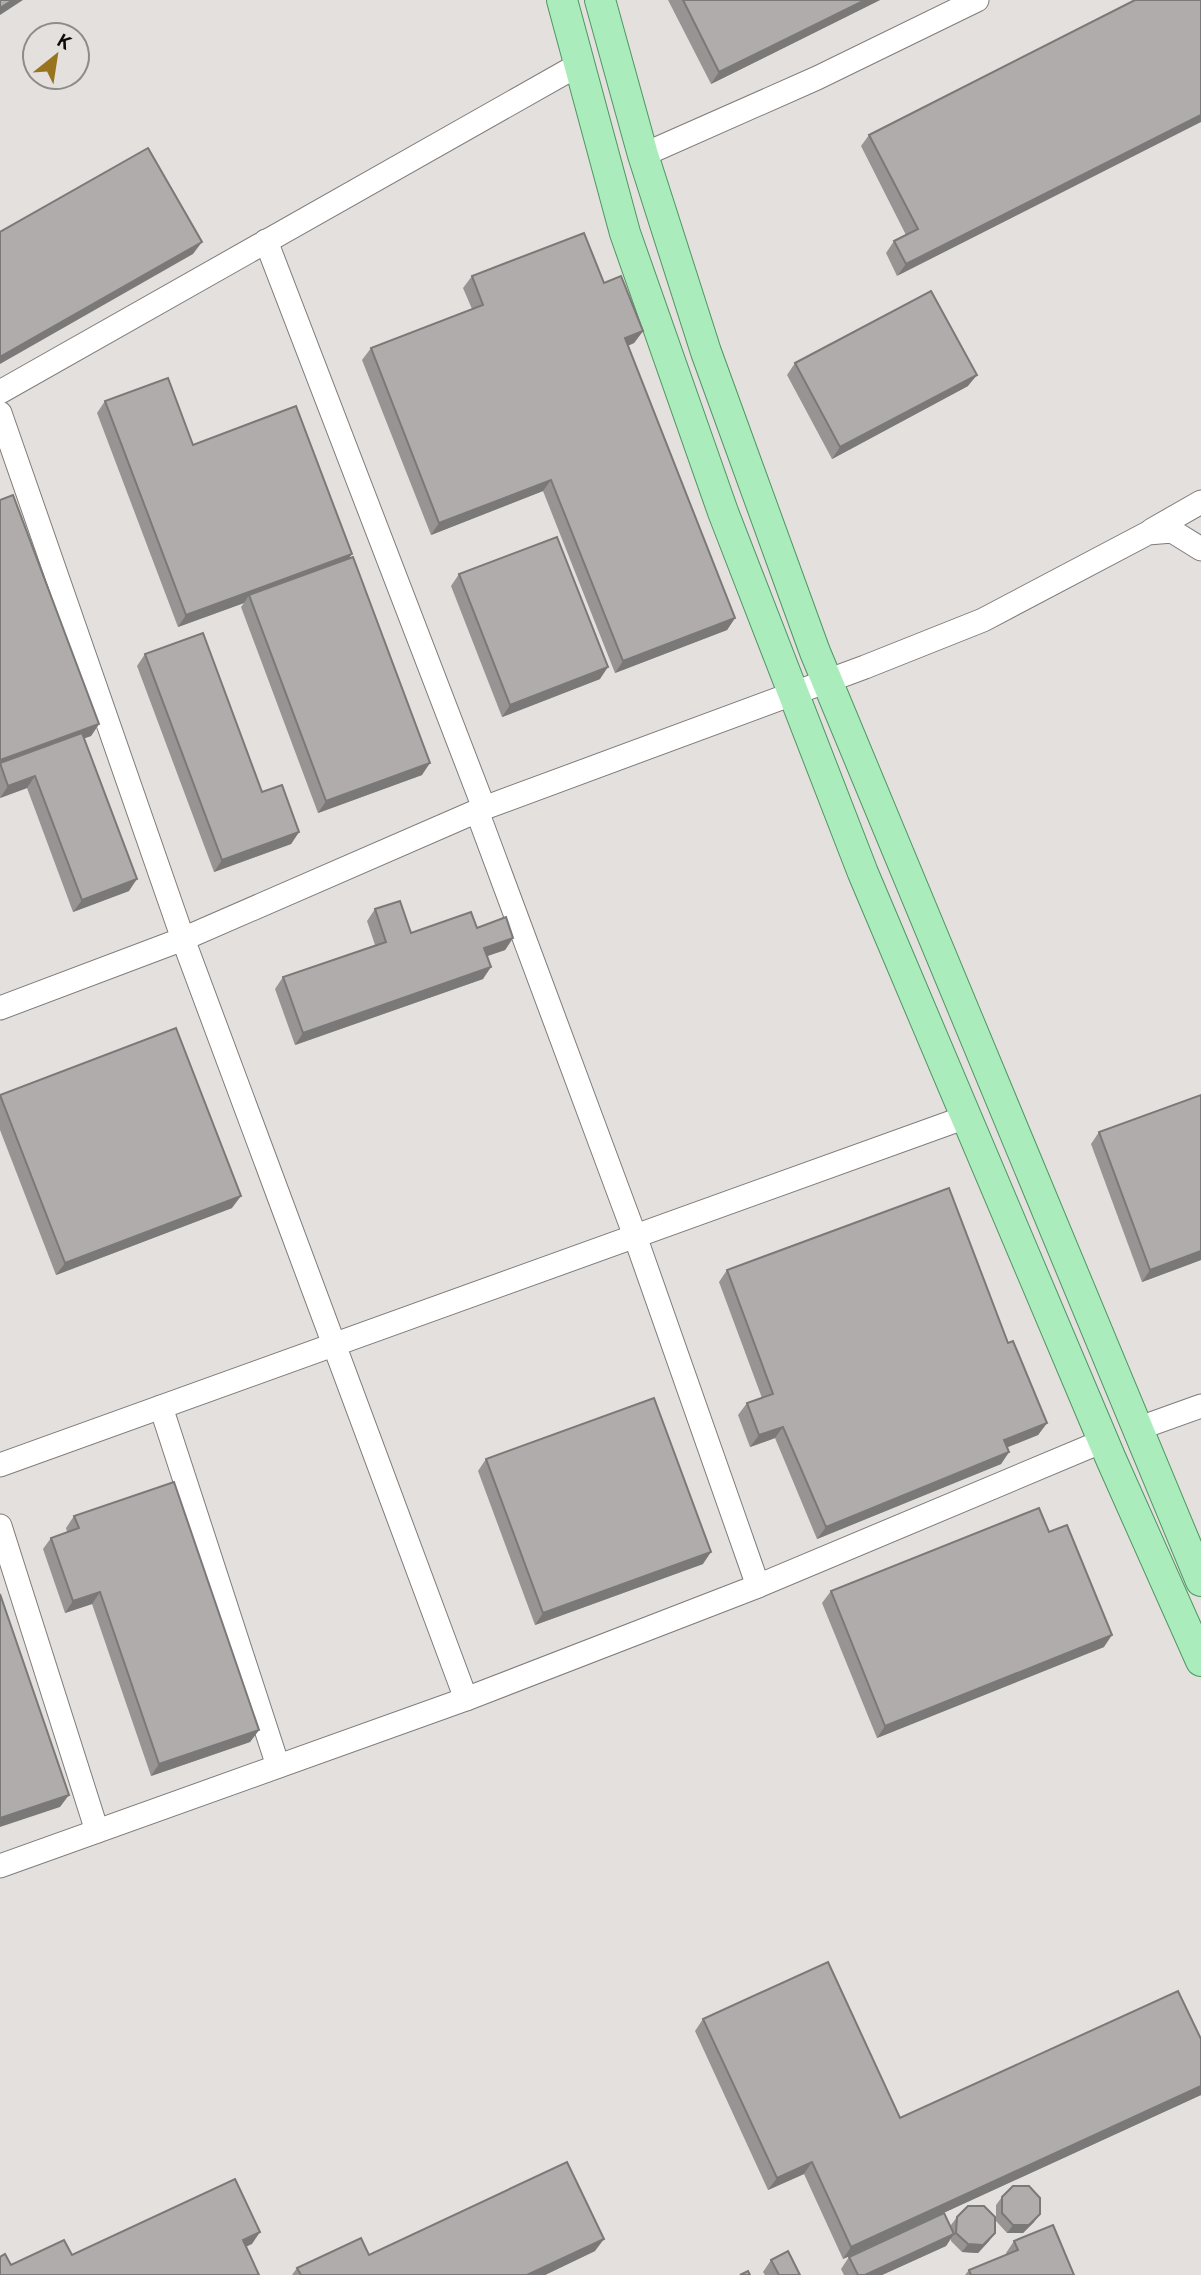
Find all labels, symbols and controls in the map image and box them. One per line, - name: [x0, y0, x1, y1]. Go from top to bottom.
- north arrow: [21, 21, 91, 91]
- text: K: [53, 28, 76, 56]

